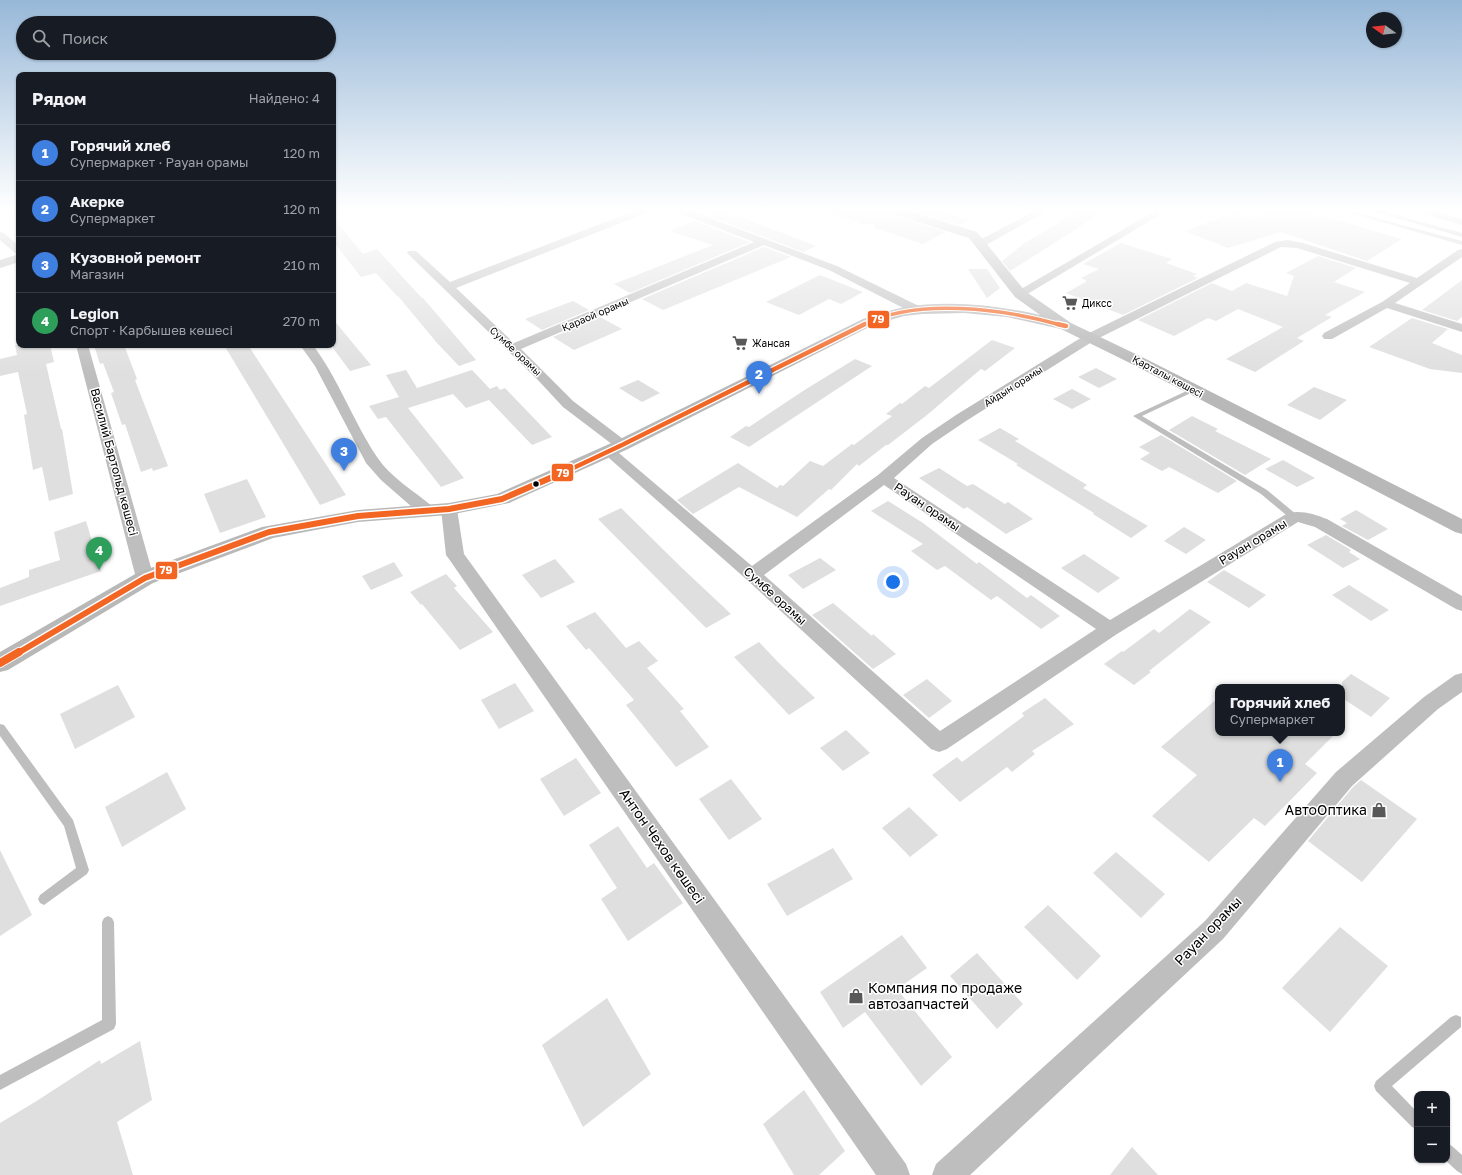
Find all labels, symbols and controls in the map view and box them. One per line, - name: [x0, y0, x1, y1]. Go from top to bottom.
- north arrow: [1366, 12, 1402, 48]
- search box: [16, 16, 336, 60]
- icon: search: [30, 27, 52, 49]
- text: Поиск: [62, 29, 108, 47]
- text: Рядом: [32, 88, 86, 109]
- text: Найдено: 4: [249, 90, 320, 106]
- text: Горячий хлеб: [70, 136, 171, 154]
- text: 1: [42, 145, 48, 161]
- text: 120 m: [283, 145, 320, 161]
- text: Супермаркет · Рауан орамы: [70, 154, 249, 170]
- text: Акерке: [70, 192, 124, 210]
- text: 2: [41, 201, 49, 217]
- text: 120 m: [283, 201, 320, 217]
- text: Супермаркет: [70, 210, 155, 226]
- text: Кузовной ремонт: [70, 248, 201, 266]
- text: 3: [41, 257, 49, 273]
- text: 210 m: [283, 257, 320, 273]
- text: Магазин: [70, 266, 124, 282]
- supermarket icon: Диксс: [1061, 294, 1079, 312]
- street label: Қараой орамы: [560, 295, 630, 333]
- place label: Диксс: [1082, 297, 1112, 309]
- text: Legion: [70, 304, 119, 322]
- line badge: 79: [867, 310, 890, 329]
- text: 79: [872, 312, 885, 325]
- text: 4: [41, 313, 49, 329]
- text: 270 m: [283, 313, 320, 329]
- text: Спорт · Карбышев көшесі: [70, 322, 233, 338]
- street label: Сумбе орамы: [488, 324, 544, 378]
- supermarket icon: Жансая: [731, 334, 749, 352]
- place label: Жансая: [752, 337, 790, 349]
- street label: Қарталы көшесі: [1131, 352, 1205, 400]
- pin: 2: [746, 361, 772, 394]
- street label: Айдын орамы: [981, 363, 1045, 409]
- street label: Василий Бартольд көшесі: [88, 386, 141, 537]
- pin: 3: [331, 438, 357, 471]
- line badge: 79: [551, 463, 574, 482]
- text: 79: [557, 466, 570, 479]
- unlabelled marker: [531, 479, 541, 489]
- street label: Рауан орамы: [891, 479, 963, 534]
- street label: Рауан орамы: [1216, 515, 1289, 568]
- pin: 4: [86, 537, 112, 570]
- line badge: 79: [155, 561, 178, 580]
- text: 79: [160, 563, 173, 576]
- street label: Сумбе орамы: [741, 563, 810, 628]
- your location: [883, 572, 903, 592]
- popup: [1215, 684, 1345, 736]
- text: Горячий хлеб: [1230, 693, 1330, 711]
- text: Супермаркет: [1230, 711, 1315, 727]
- pin: 1: [1267, 749, 1293, 782]
- street label: Антон Чехов көшесі: [616, 785, 709, 907]
- place label: АвтоОптика: [1285, 801, 1367, 818]
- shop icon: АвтоОптика: [1370, 801, 1388, 819]
- street label: Рауан орамы: [1170, 893, 1245, 969]
- place label: Компания по продаже автозапчастей: [868, 979, 1022, 1012]
- shop icon: Компания по продаже автозапчастей: [847, 987, 865, 1005]
- map controls: [1414, 1091, 1450, 1163]
- button: +: [1414, 1091, 1450, 1127]
- button: −: [1414, 1127, 1450, 1163]

